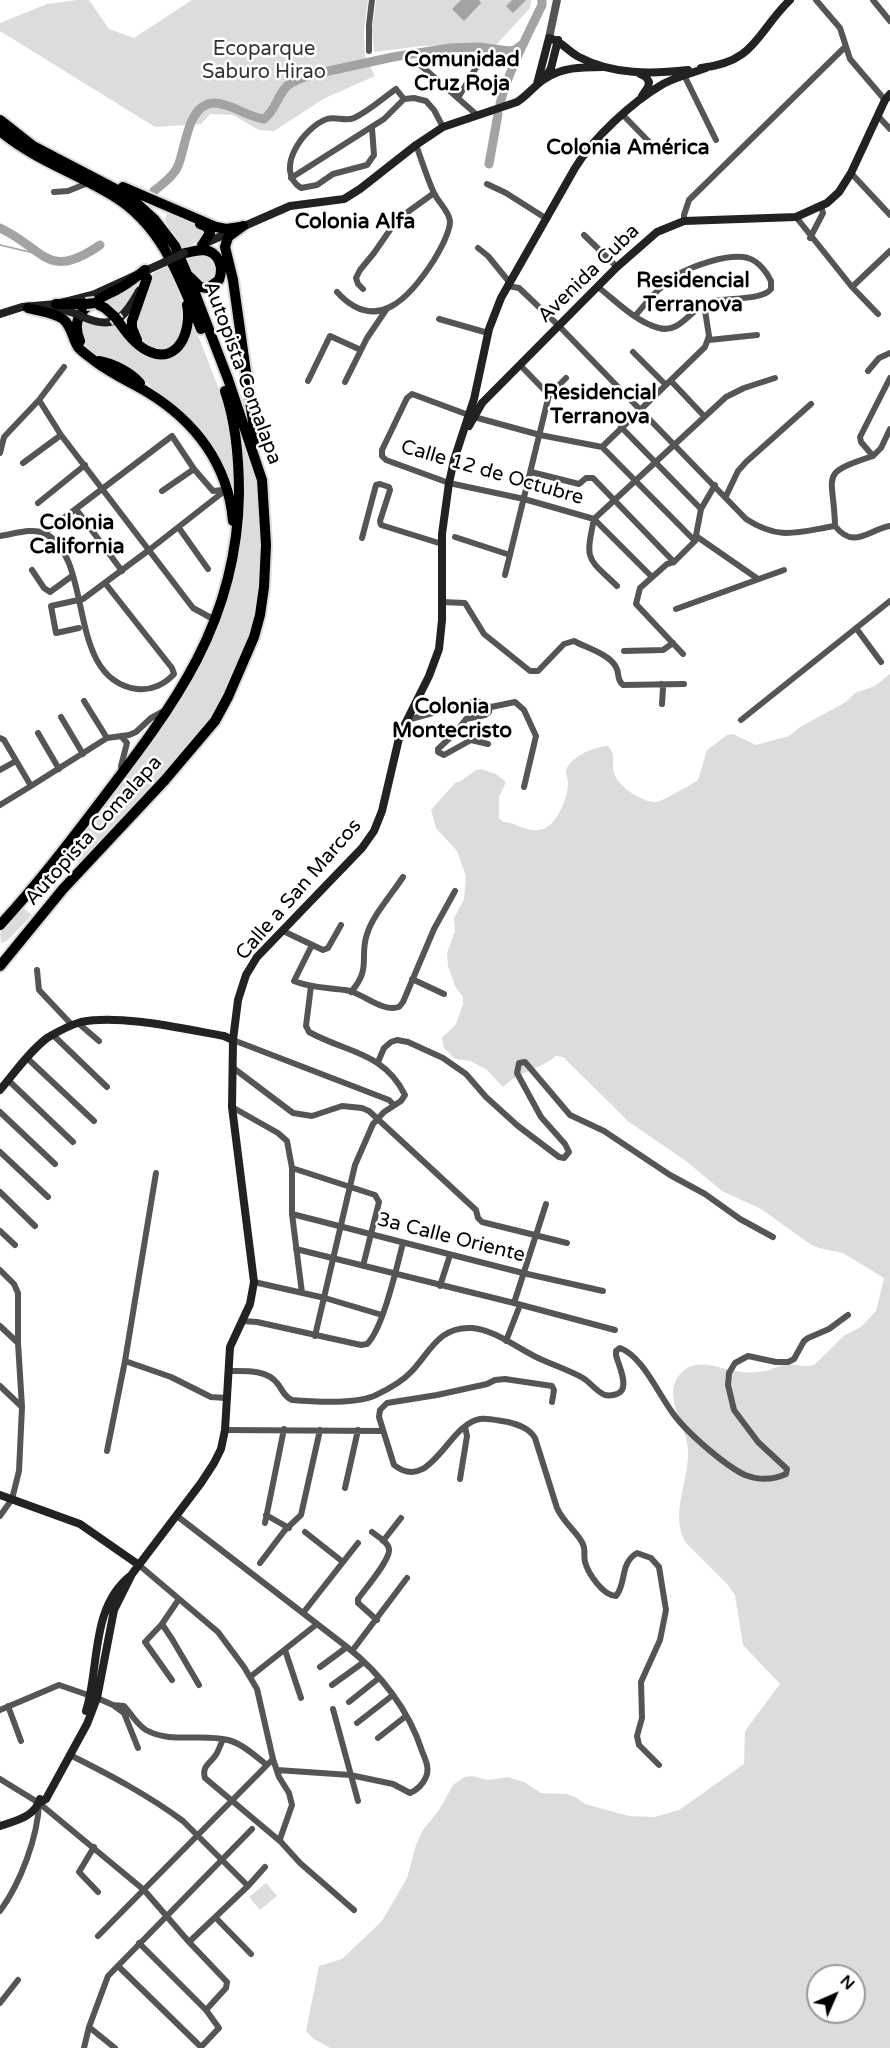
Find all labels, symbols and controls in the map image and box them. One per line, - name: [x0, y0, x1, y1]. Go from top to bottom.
- park label: Ecoparque Saburo Hirao: [202, 38, 326, 85]
- district label: Comunidad Cruz Roja: [404, 47, 520, 97]
- district label: Colonia América: [546, 135, 710, 161]
- district label: Colonia Alfa: [295, 209, 415, 235]
- street label: Avenida Cuba: [533, 220, 645, 328]
- district label: Residencial Terranova: [636, 268, 750, 318]
- street label: Autopista Comalapa: [198, 278, 286, 468]
- district label: Residencial Terranova: [543, 380, 657, 430]
- street label: Calle 12 de Octubre: [398, 435, 586, 511]
- district label: Colonia California: [30, 510, 124, 560]
- district label: Colonia Montecristo: [392, 694, 512, 744]
- street label: Autopista Comalapa: [20, 751, 168, 911]
- street label: Calle a San Marcos: [231, 814, 367, 966]
- street label: 3a Calle Oriente: [375, 1208, 527, 1268]
- north arrow: [806, 1964, 866, 2024]
- text: N: [836, 1971, 859, 1994]

